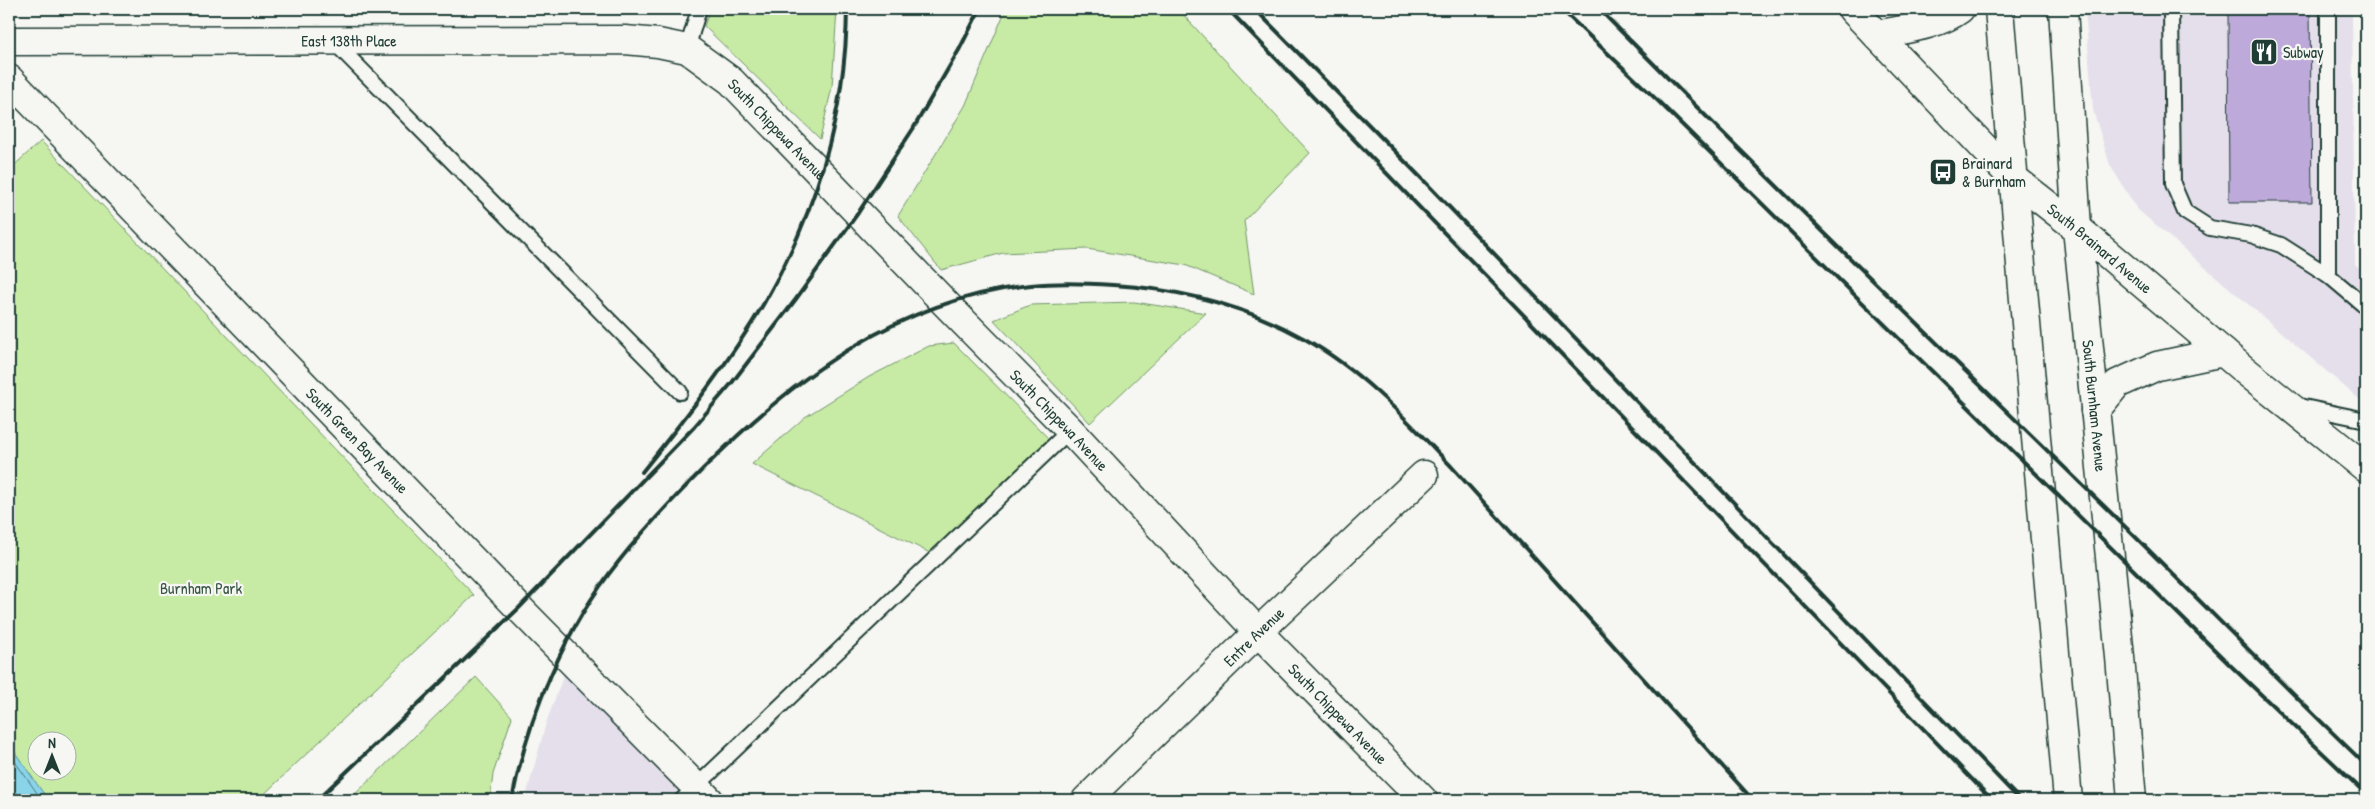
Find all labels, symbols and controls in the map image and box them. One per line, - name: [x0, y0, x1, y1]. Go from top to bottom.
- street label: East 138th Place: [301, 29, 397, 52]
- restaurant icon: Subway: [2249, 37, 2279, 67]
- place label: Subway: [2283, 41, 2324, 63]
- street label: South Chippewa Avenue: [723, 73, 832, 185]
- place label: Brainard & Burnham: [1962, 152, 2026, 192]
- bus stop icon: Brainard & Burnham: [1928, 157, 1958, 187]
- street label: South Brainard Avenue: [2043, 198, 2158, 299]
- street label: South Burnham Avenue: [2077, 339, 2112, 473]
- street label: South Chippewa Avenue: [1005, 364, 1114, 476]
- street label: South Green Bay Avenue: [301, 383, 414, 499]
- park label: Burnham Park: [160, 577, 242, 599]
- street label: Entre Avenue: [1218, 602, 1289, 671]
- street label: South Chippewa Avenue: [1284, 658, 1393, 769]
- north arrow: [28, 732, 78, 782]
- text: N: [48, 733, 56, 752]

